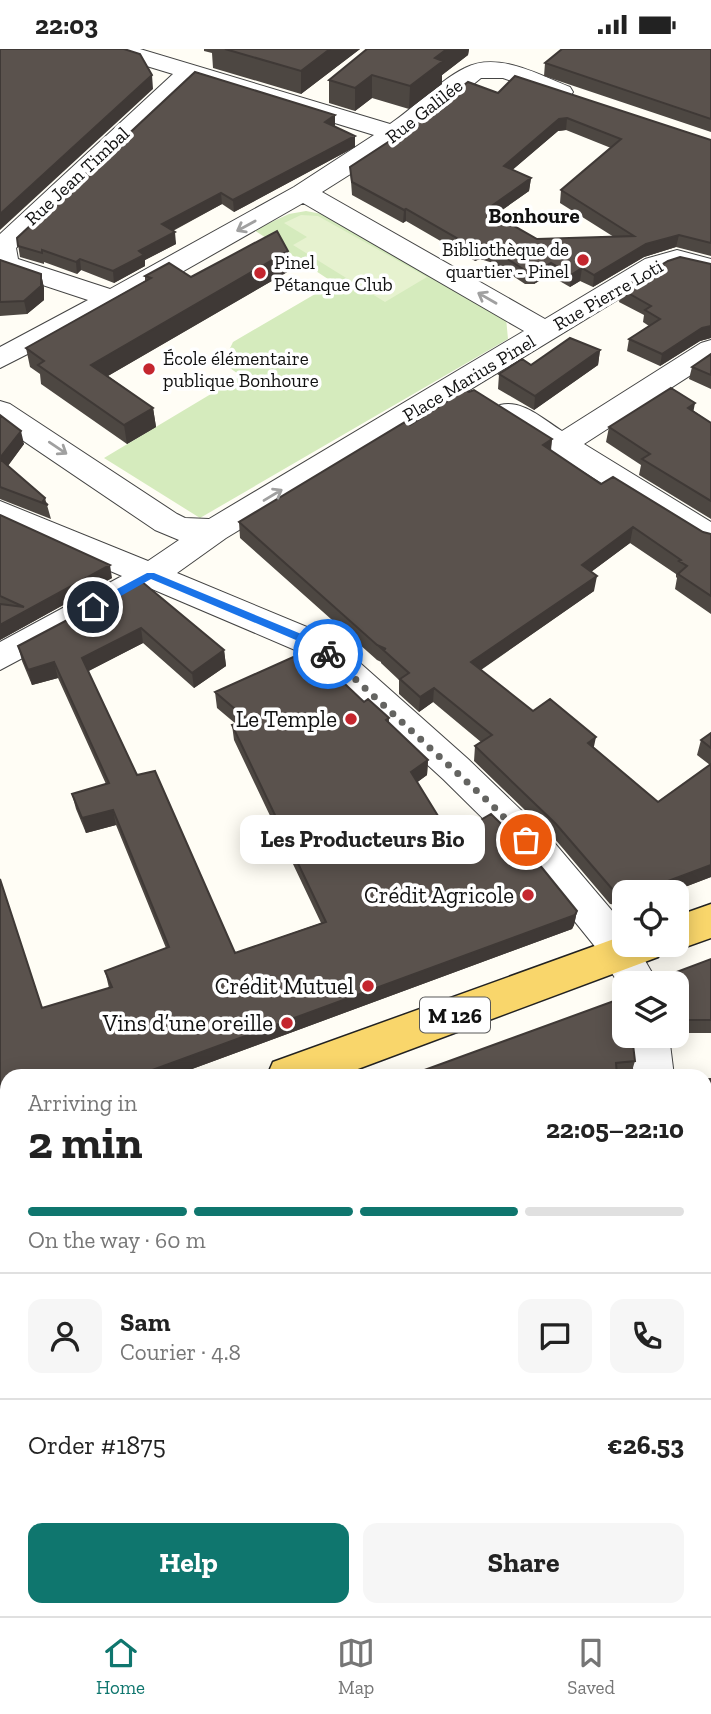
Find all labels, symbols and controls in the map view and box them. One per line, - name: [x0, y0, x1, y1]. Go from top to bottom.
- text: 22:03: [35, 9, 98, 41]
- street label: Rue Galilée: [381, 74, 467, 148]
- street label: Rue Jean Timbal: [20, 122, 134, 230]
- district label: Bonhoure: [488, 203, 580, 228]
- one-way arrow: [236, 219, 256, 233]
- place label: Bibliothèque de quartier - Pinel: [442, 238, 569, 283]
- place label: Pinel Pétanque Club: [274, 251, 393, 296]
- marker: Bibliothèque de quartier - Pinel: [575, 252, 591, 268]
- street label: Rue Pierre Loti: [549, 254, 667, 336]
- marker: Pinel Pétanque Club: [252, 265, 268, 281]
- one-way arrow: [477, 291, 498, 304]
- street label: Place Marius Pinel: [399, 329, 539, 427]
- place label: École élémentaire publique Bonhoure: [163, 347, 319, 392]
- marker: École élémentaire publique Bonhoure: [141, 361, 157, 377]
- one-way arrow: [47, 441, 67, 455]
- one-way arrow: [263, 488, 283, 502]
- pin: [63, 577, 123, 637]
- icon: home: [74, 588, 112, 626]
- courier: [293, 619, 363, 689]
- icon: bike: [309, 635, 347, 673]
- place label: Le Temple: [236, 705, 337, 733]
- marker: Le Temple: [343, 711, 359, 727]
- pin: [496, 810, 556, 870]
- callout: Les Producteurs Bio: [239, 815, 484, 865]
- icon: bag: [507, 821, 545, 859]
- text: Les Producteurs Bio: [260, 825, 465, 853]
- map controls: [612, 880, 689, 1048]
- button: locate: [612, 880, 689, 957]
- place label: Crédit Agricole: [364, 881, 514, 909]
- marker: Crédit Agricole: [520, 887, 536, 903]
- button: layers: [612, 971, 689, 1048]
- place label: Crédit Mutuel: [215, 972, 354, 1000]
- marker: Crédit Mutuel: [360, 978, 376, 994]
- road number: M 126: [420, 997, 490, 1033]
- place label: Vins d’une oreille: [102, 1009, 273, 1037]
- marker: Vins d’une oreille: [279, 1015, 295, 1031]
- text: Arriving in: [28, 1089, 137, 1117]
- text: 22:05–22:10: [546, 1113, 684, 1145]
- text: 2 min: [28, 1115, 143, 1170]
- text: On the way · 60 m: [28, 1226, 206, 1254]
- button: person: [28, 1299, 102, 1373]
- button: chat: [518, 1299, 592, 1373]
- button: phone: [610, 1299, 684, 1373]
- text: Sam: [120, 1306, 170, 1338]
- text: Courier · 4.8: [120, 1338, 241, 1366]
- text: Order #1875: [28, 1429, 166, 1461]
- text: €26.53: [607, 1429, 684, 1461]
- button: Help: [28, 1523, 349, 1603]
- button: Share: [363, 1523, 684, 1603]
- tab: Home: [96, 1634, 145, 1699]
- tab: Map: [337, 1634, 375, 1699]
- tab: Saved: [567, 1634, 615, 1699]

